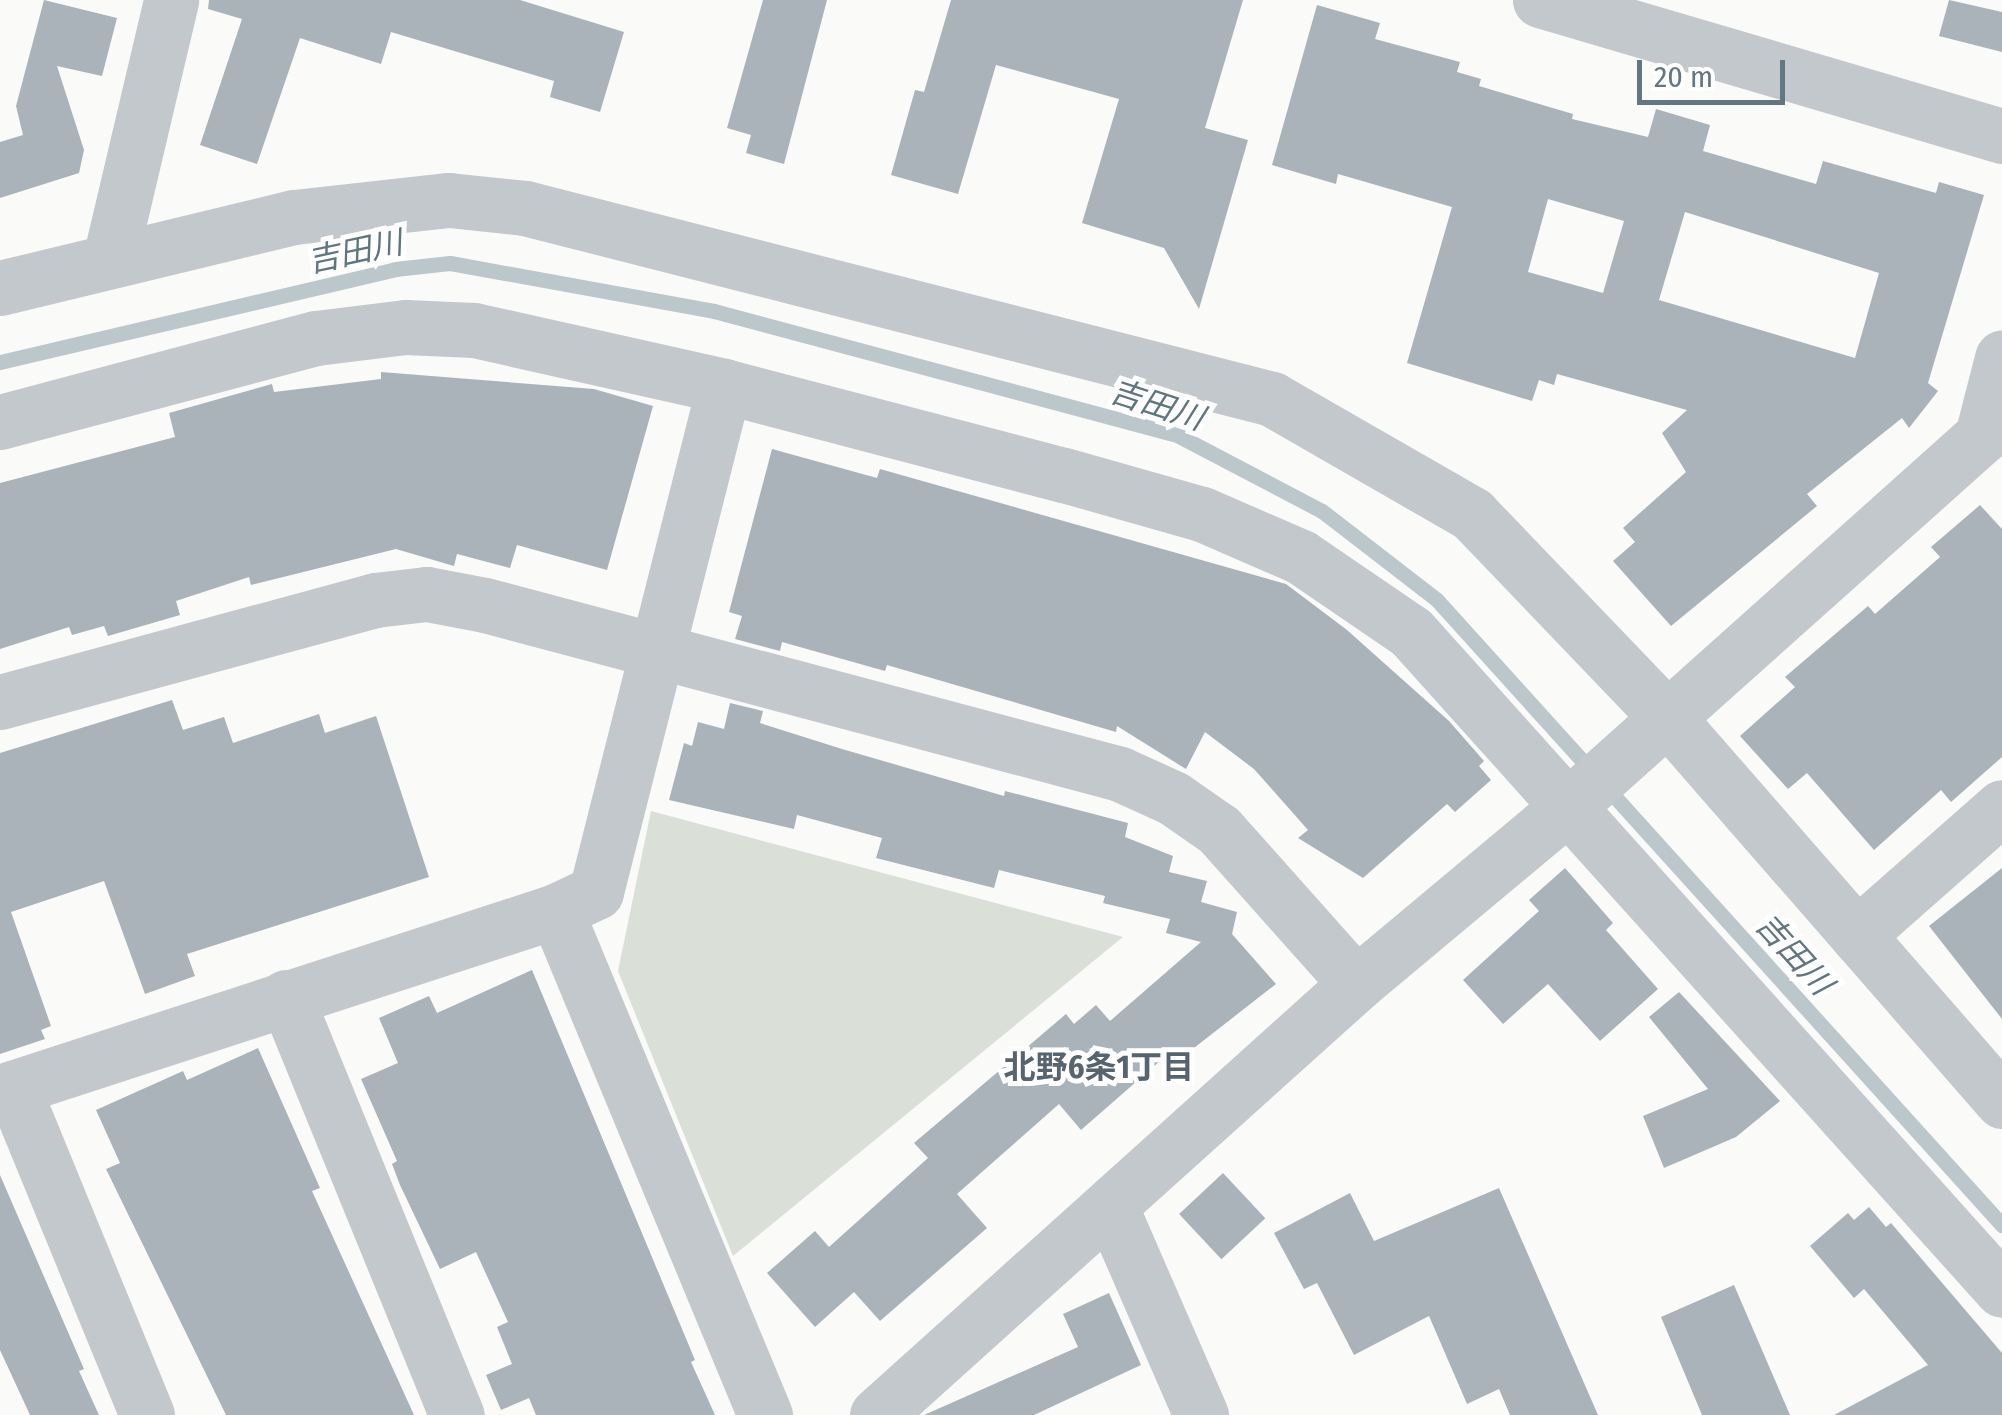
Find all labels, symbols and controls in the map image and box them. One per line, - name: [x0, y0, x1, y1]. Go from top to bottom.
- scale bar: [1642, 40, 1790, 102]
- text: 20 m: [1654, 59, 1713, 95]
- water label: 吉田川: [304, 223, 406, 281]
- water label: 吉田川: [1105, 372, 1209, 438]
- water label: 吉田川: [1748, 905, 1840, 1003]
- district label: 北野6条1丁目: [1004, 1048, 1194, 1086]

